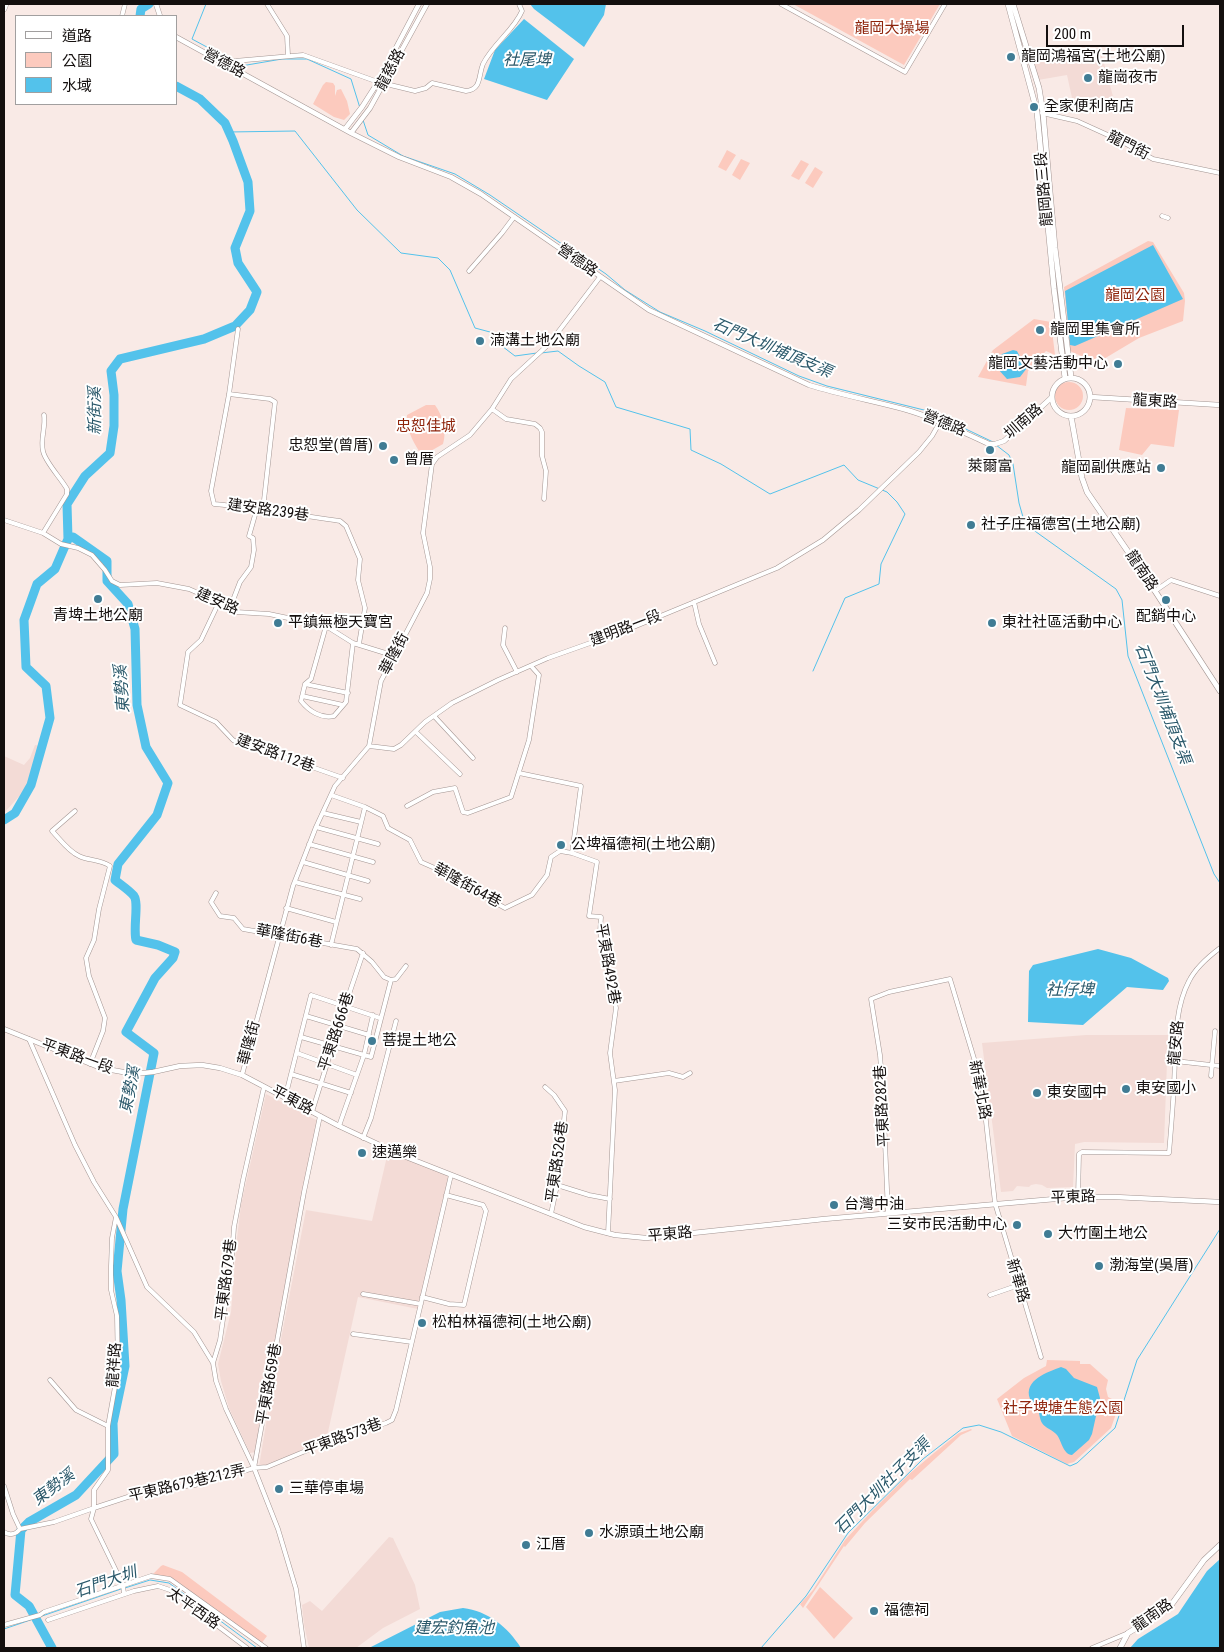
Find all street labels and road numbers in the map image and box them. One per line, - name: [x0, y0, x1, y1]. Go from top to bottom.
- street label: 營德路: [200, 45, 248, 83]
- street label: 龍慈路: [372, 46, 410, 94]
- street label: 龍門街: [1104, 128, 1152, 164]
- street label: 龍岡路三段: [1033, 151, 1057, 227]
- street label: 營德路: [553, 241, 601, 281]
- street label: 龍東路: [1132, 392, 1178, 412]
- street label: 圳南路: [1001, 400, 1047, 444]
- street label: 營德路: [920, 407, 968, 441]
- street label: 建安路239巷: [226, 496, 310, 526]
- street label: 龍南路: [1121, 547, 1161, 595]
- street label: 建安路: [193, 585, 241, 619]
- street label: 建明路一段: [588, 607, 664, 651]
- street label: 華隆街: [376, 630, 414, 678]
- street label: 建安路112巷: [233, 731, 317, 777]
- street label: 華隆街64巷: [430, 860, 504, 912]
- street label: 華隆街6巷: [254, 922, 324, 952]
- street label: 平東路492巷: [591, 922, 623, 1006]
- street label: 平東路666巷: [316, 990, 358, 1074]
- street label: 華隆街: [235, 1019, 265, 1067]
- street label: 龍安路: [1166, 1020, 1188, 1066]
- street label: 平東路一段: [39, 1036, 115, 1078]
- street label: 新華北路: [964, 1059, 994, 1121]
- street label: 平東路282巷: [872, 1064, 894, 1148]
- street label: 平東路: [268, 1082, 316, 1120]
- street label: 平東路526巷: [543, 1120, 573, 1204]
- street label: 平東路: [1050, 1188, 1096, 1208]
- street label: 平東路: [647, 1224, 693, 1246]
- street label: 平東路679巷: [213, 1238, 241, 1322]
- street label: 新華路: [1002, 1257, 1032, 1305]
- street label: 龍祥路: [104, 1342, 126, 1388]
- street label: 平東路659巷: [254, 1342, 286, 1426]
- street label: 平東路573巷: [301, 1415, 385, 1461]
- street label: 平東路679巷212弄: [127, 1462, 247, 1506]
- street label: 太平西路: [163, 1584, 223, 1634]
- street label: 龍南路: [1129, 1596, 1177, 1636]

